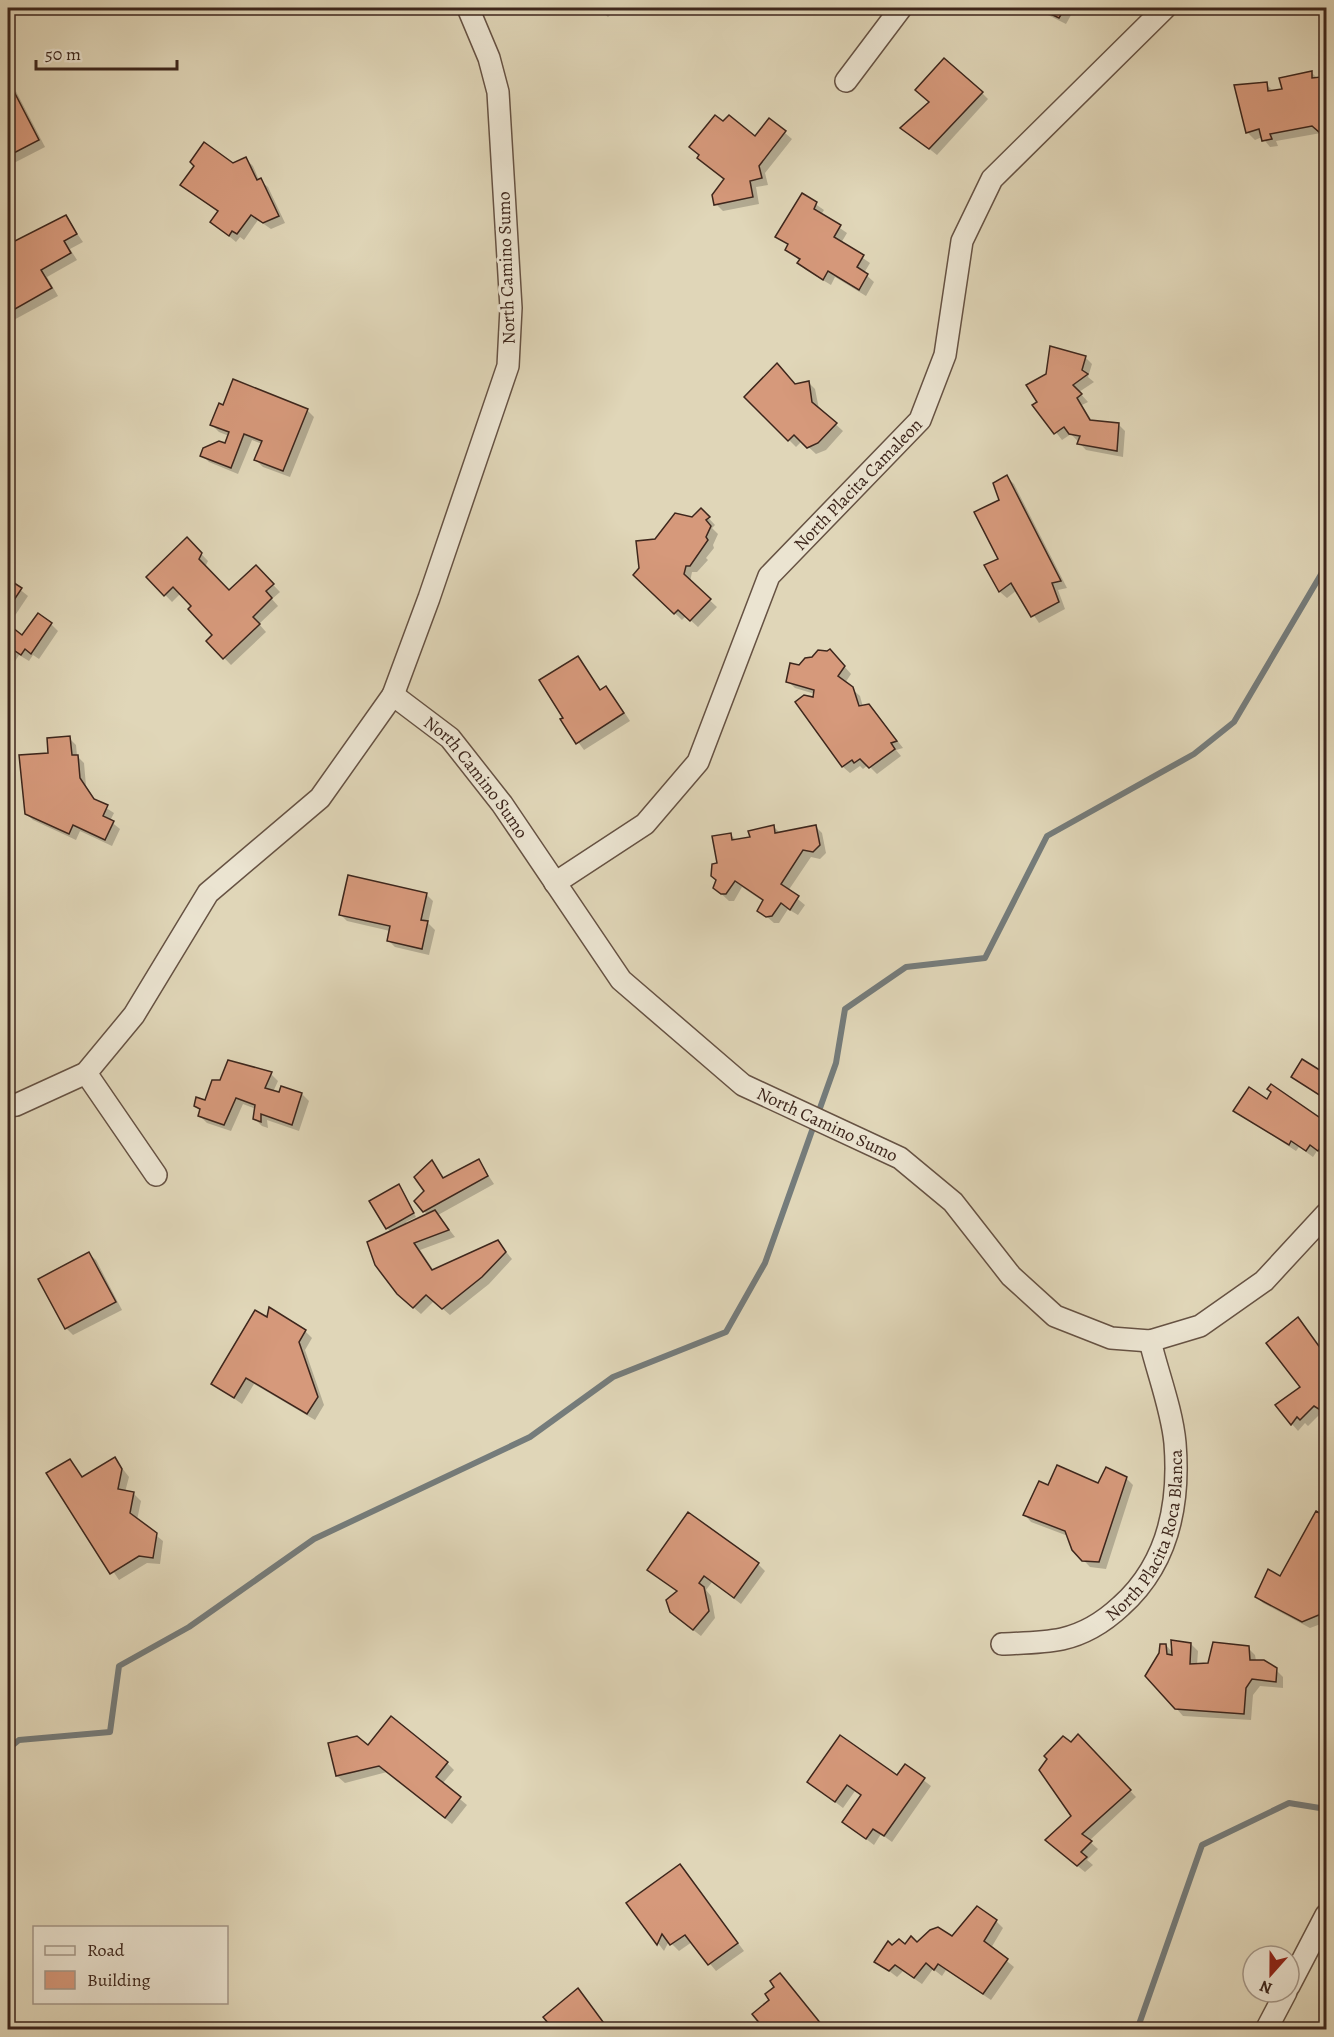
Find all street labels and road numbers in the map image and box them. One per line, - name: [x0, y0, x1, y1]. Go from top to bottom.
- street label: North Camino Sumo: [491, 191, 521, 345]
- street label: North Placita Camaleon: [788, 413, 928, 556]
- street label: North Camino Sumo: [419, 710, 534, 843]
- street label: North Camino Sumo: [753, 1081, 902, 1167]
- street label: North Placita Roca Blanca: [1100, 1448, 1188, 1626]

